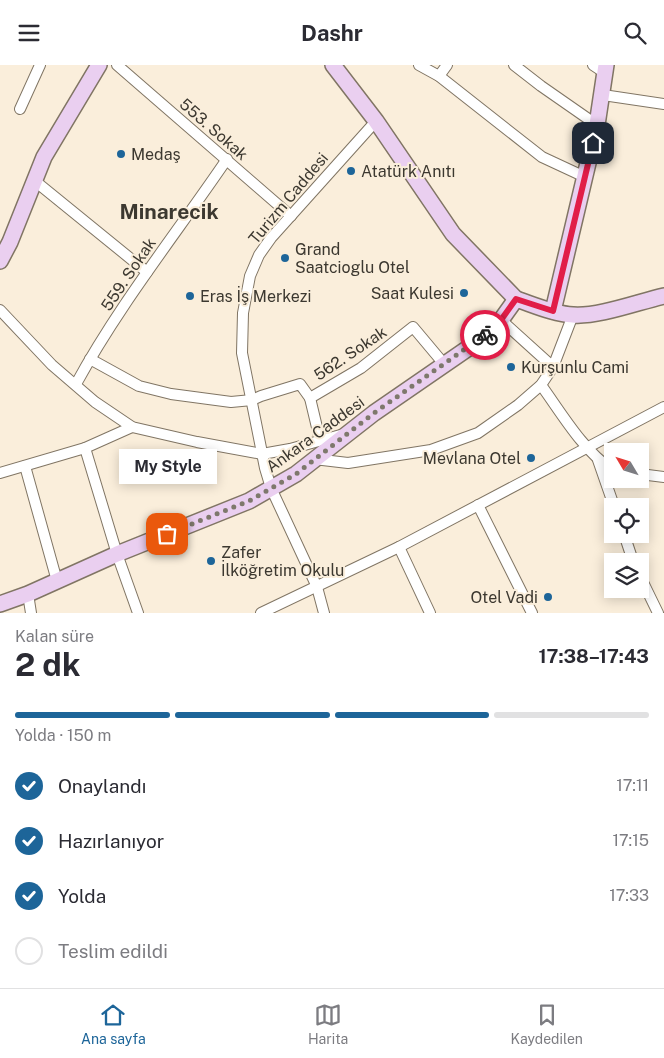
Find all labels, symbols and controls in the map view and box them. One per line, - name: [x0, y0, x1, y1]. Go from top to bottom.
- icon: menu: [15, 19, 43, 47]
- icon: search: [621, 19, 649, 47]
- text: Dashr: [301, 20, 363, 46]
- street label: 553. Sokak: [176, 95, 252, 164]
- pin: [572, 122, 614, 164]
- icon: home: [579, 129, 607, 157]
- place label: Medaş: [131, 145, 181, 164]
- marker: Medaş: [115, 148, 127, 160]
- street label: Turizm Caddesi: [245, 149, 332, 248]
- place label: Atatürk Anıtı: [361, 162, 455, 181]
- marker: Atatürk Anıtı: [345, 165, 357, 177]
- district label: Minarecik: [119, 199, 219, 224]
- street label: 559. Sokak: [97, 234, 160, 315]
- place label: Grand Saatcioglu Otel: [295, 240, 410, 277]
- marker: Grand Saatcioglu Otel: [279, 252, 291, 264]
- place label: Saat Kulesi: [371, 284, 454, 303]
- place label: Eras İş Merkezi: [200, 286, 311, 306]
- marker: Saat Kulesi: [458, 287, 470, 299]
- marker: Eras İş Merkezi: [184, 290, 196, 302]
- courier: [460, 310, 510, 360]
- icon: bike: [471, 321, 499, 349]
- street label: 562. Sokak: [310, 322, 390, 385]
- place label: Kurşunlu Cami: [521, 358, 629, 377]
- marker: Kurşunlu Cami: [505, 361, 517, 373]
- street label: Ankara Caddesi: [262, 392, 368, 476]
- north arrow: [604, 443, 649, 487]
- map controls: [604, 443, 649, 598]
- callout: My Style: [118, 449, 216, 484]
- place label: Mevlana Otel: [423, 449, 521, 468]
- marker: Mevlana Otel: [525, 452, 537, 464]
- text: My Style: [134, 457, 202, 476]
- button: locate: [604, 498, 649, 543]
- pin: [146, 513, 188, 555]
- icon: bag: [153, 520, 181, 548]
- place label: Zafer İlköğretim Okulu: [221, 543, 344, 580]
- button: layers: [604, 553, 649, 598]
- marker: Zafer İlköğretim Okulu: [205, 555, 217, 567]
- place label: Otel Vadi: [470, 588, 538, 607]
- marker: Otel Vadi: [542, 591, 554, 603]
- text: Kalan süre: [15, 627, 94, 646]
- text: 17:38–17:43: [538, 645, 649, 667]
- text: 2 dk: [15, 646, 80, 683]
- text: Yolda · 150 m: [15, 726, 111, 745]
- icon: check: [15, 772, 43, 800]
- text: Onaylandı: [58, 775, 146, 797]
- text: 17:11: [616, 776, 649, 795]
- icon: check: [15, 827, 43, 855]
- text: Hazırlanıyor: [58, 830, 164, 852]
- text: 17:15: [613, 831, 649, 850]
- icon: check: [15, 882, 43, 910]
- text: Yolda: [58, 885, 106, 907]
- text: 17:33: [609, 886, 649, 905]
- text: Teslim edildi: [58, 940, 168, 962]
- tab: Ana sayfa: [81, 1001, 146, 1047]
- tab: Harita: [308, 1001, 348, 1047]
- tab: Kaydedilen: [511, 1001, 583, 1047]

